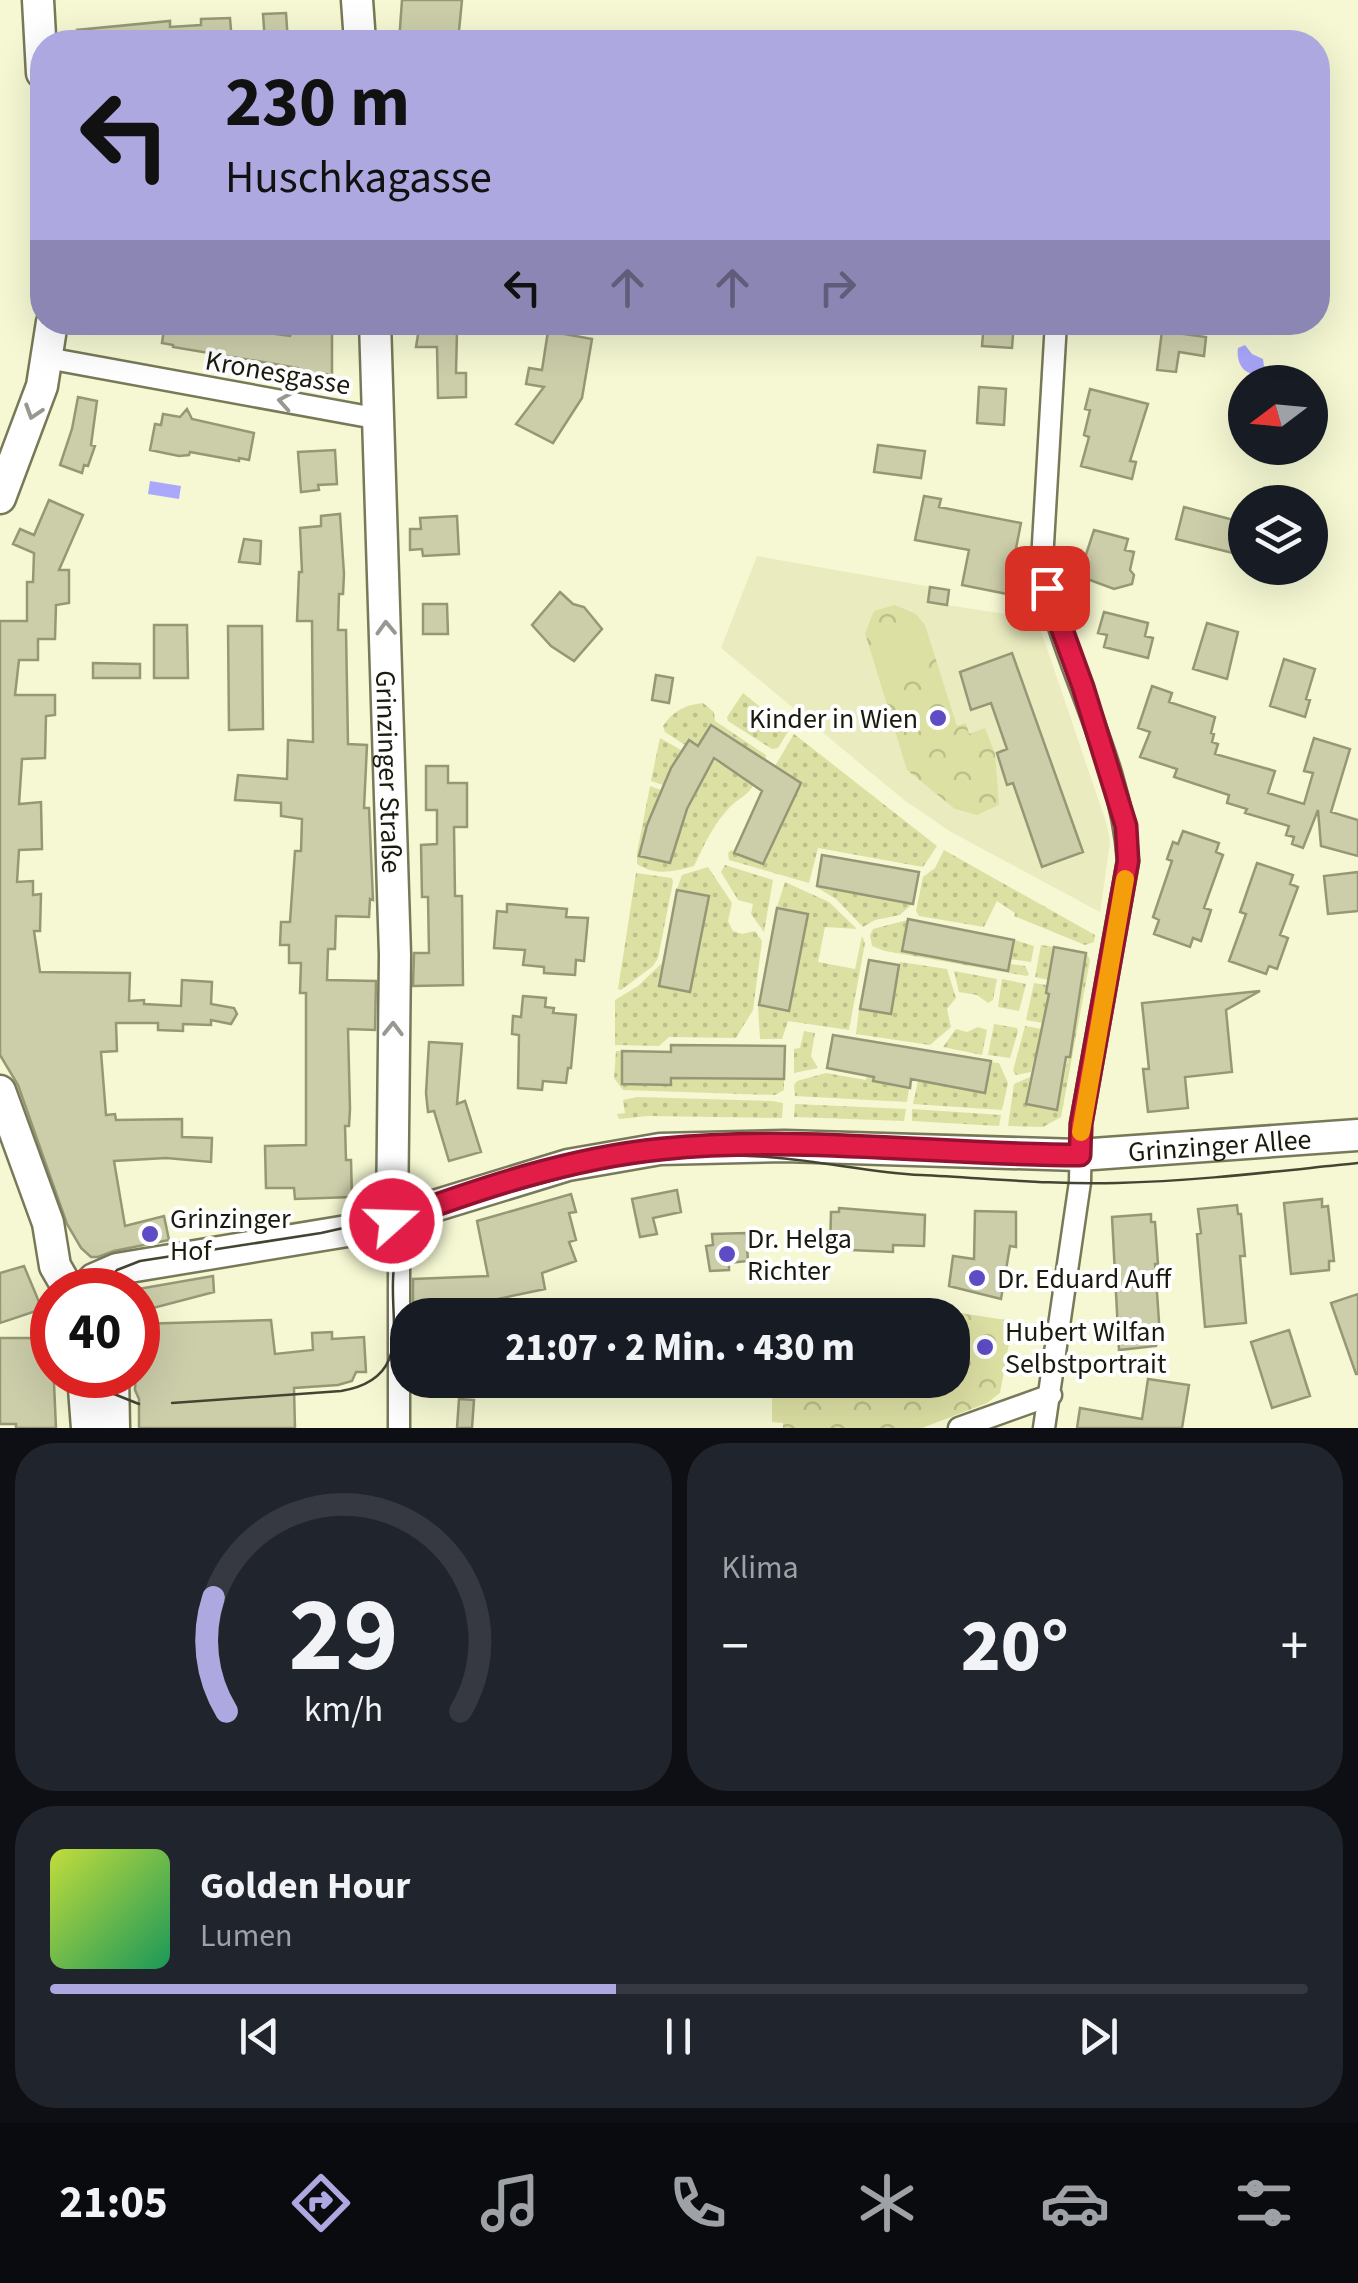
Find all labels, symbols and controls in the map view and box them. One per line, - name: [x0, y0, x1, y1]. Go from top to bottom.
- text: 230 m: [225, 53, 410, 153]
- icon: left: [60, 70, 190, 200]
- text: Huschkagasse: [225, 146, 492, 210]
- icon: left: [495, 260, 550, 315]
- icon: ahead: [600, 260, 655, 315]
- icon: ahead: [705, 260, 760, 315]
- icon: right: [810, 260, 865, 315]
- street label: Kronesgasse: [202, 341, 354, 405]
- north arrow: [1228, 365, 1328, 465]
- map controls: [1228, 365, 1328, 585]
- one-way arrow: [276, 391, 293, 412]
- one-way arrow: [25, 403, 45, 420]
- button: layers: [1228, 485, 1328, 585]
- pin: [1005, 546, 1090, 631]
- icon: arrive: [1020, 561, 1075, 616]
- one-way arrow: [376, 620, 397, 636]
- street label: Grinzinger Straße: [365, 670, 411, 874]
- place label: Kinder in Wien: [749, 699, 918, 739]
- marker: Kinder in Wien: [927, 707, 949, 729]
- one-way arrow: [382, 1020, 404, 1036]
- street label: Grinzinger Allee: [1127, 1119, 1313, 1172]
- position arrow: [340, 1169, 444, 1273]
- place label: Grinzinger Hof: [170, 1199, 291, 1271]
- place label: Dr. Helga Richter: [747, 1219, 852, 1291]
- marker: Grinzinger Hof: [139, 1223, 161, 1245]
- marker: Dr. Helga Richter: [716, 1243, 738, 1265]
- place label: Dr. Eduard Auff: [997, 1259, 1172, 1299]
- marker: Dr. Eduard Auff: [966, 1267, 988, 1289]
- speed limit sign: 40: [30, 1268, 160, 1398]
- place label: Hubert Wilfan Selbstportrait: [1005, 1312, 1167, 1384]
- text: 21:07 · 2 Min. · 430 m: [505, 1321, 855, 1375]
- marker: Hubert Wilfan Selbstportrait: [974, 1336, 996, 1358]
- text: Klima: [722, 1545, 799, 1591]
- text: 29: [288, 1563, 398, 1711]
- text: 20°: [961, 1593, 1069, 1700]
- text: −: [722, 1608, 749, 1686]
- text: +: [1281, 1608, 1308, 1686]
- text: km/h: [304, 1684, 383, 1735]
- text: Golden Hour: [200, 1859, 410, 1913]
- text: Lumen: [200, 1913, 293, 1959]
- icon: previous: [232, 2009, 287, 2064]
- icon: pause: [651, 2009, 706, 2064]
- icon: next: [1071, 2009, 1126, 2064]
- icon: directions: [286, 2168, 356, 2238]
- icon: music: [475, 2168, 545, 2238]
- icon: phone: [663, 2168, 733, 2238]
- icon: climate: [852, 2168, 922, 2238]
- icon: car: [1040, 2168, 1110, 2238]
- icon: filters: [1229, 2168, 1299, 2238]
- text: 21:05: [59, 2171, 168, 2235]

